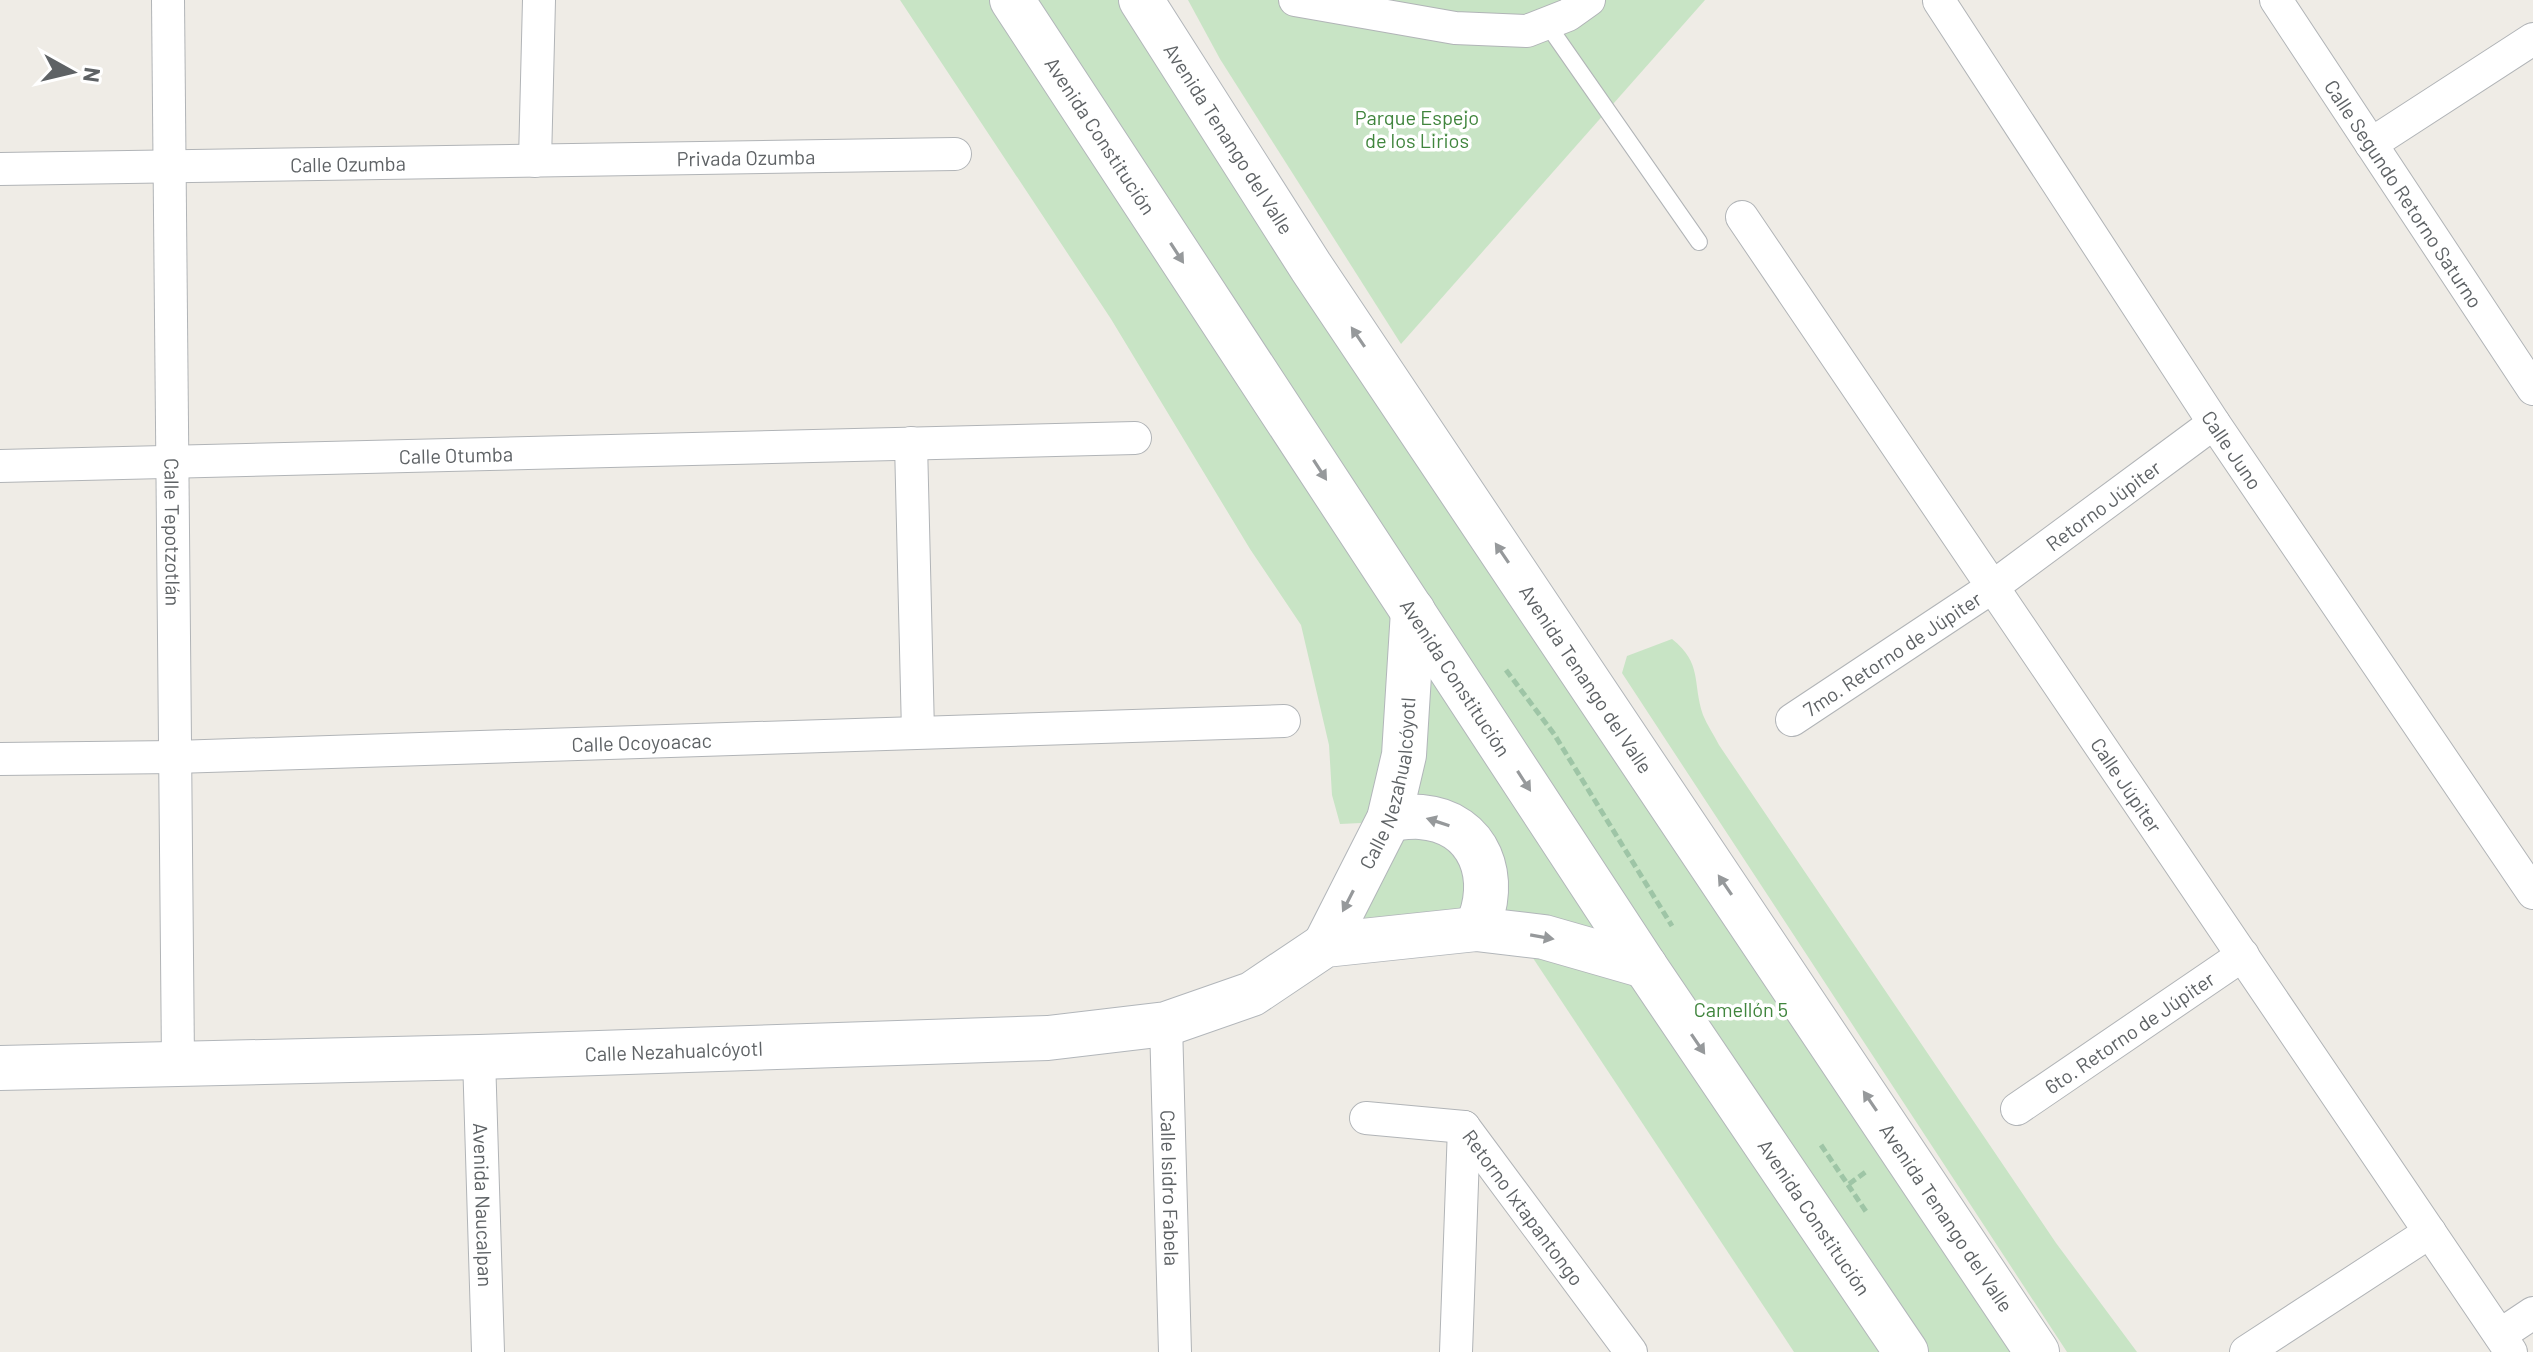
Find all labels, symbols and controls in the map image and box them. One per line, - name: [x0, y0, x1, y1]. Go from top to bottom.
- north arrow: [32, 32, 112, 112]
- street label: Avenida Tenango del Valle: [1159, 38, 1299, 238]
- street label: Avenida Constitución: [1041, 52, 1161, 219]
- text: N: [79, 66, 107, 84]
- street label: Calle Segundo Retorno Saturno: [2320, 75, 2488, 312]
- park label: Parque Espejo de los Lirios: [1355, 105, 1479, 152]
- street label: Privada Ozumba: [676, 144, 815, 170]
- street label: Calle Ozumba: [290, 151, 406, 176]
- one-way arrow: [1169, 242, 1184, 263]
- one-way arrow: [1350, 326, 1365, 347]
- street label: Calle Juno: [2197, 406, 2267, 494]
- street label: Calle Otumba: [398, 441, 513, 468]
- street label: Retorno Júpiter: [2041, 455, 2165, 556]
- street label: Calle Tepotzotlán: [160, 458, 186, 606]
- one-way arrow: [1312, 459, 1327, 481]
- one-way arrow: [1495, 542, 1510, 563]
- street label: Avenida Tenango del Valle: [1515, 580, 1658, 778]
- street label: 7mo. Retorno de Júpiter: [1798, 586, 1986, 721]
- street label: Avenida Constitución: [1396, 594, 1516, 761]
- street label: Calle Nezahualcóyotl: [1354, 696, 1420, 873]
- street label: Calle Ocoyoacac: [571, 728, 712, 756]
- street label: Calle Júpiter: [2086, 733, 2167, 837]
- one-way arrow: [1516, 770, 1531, 792]
- one-way arrow: [1426, 815, 1450, 827]
- one-way arrow: [1718, 874, 1733, 896]
- one-way arrow: [1341, 890, 1354, 913]
- one-way arrow: [1529, 932, 1554, 944]
- street label: 6to. Retorno de Júpiter: [2040, 966, 2219, 1099]
- park label: Camellón 5: [1694, 997, 1788, 1021]
- one-way arrow: [1691, 1034, 1706, 1055]
- street label: Calle Nezahualcóyotl: [584, 1036, 763, 1065]
- one-way arrow: [1863, 1090, 1877, 1112]
- street label: Calle Isidro Fabela: [1156, 1109, 1185, 1266]
- street label: Avenida Tenango del Valle: [1875, 1119, 2019, 1316]
- street label: Avenida Naucalpan: [469, 1122, 498, 1287]
- street label: Retorno Ixtapantongo: [1458, 1125, 1589, 1290]
- street label: Avenida Constitución: [1753, 1134, 1876, 1300]

